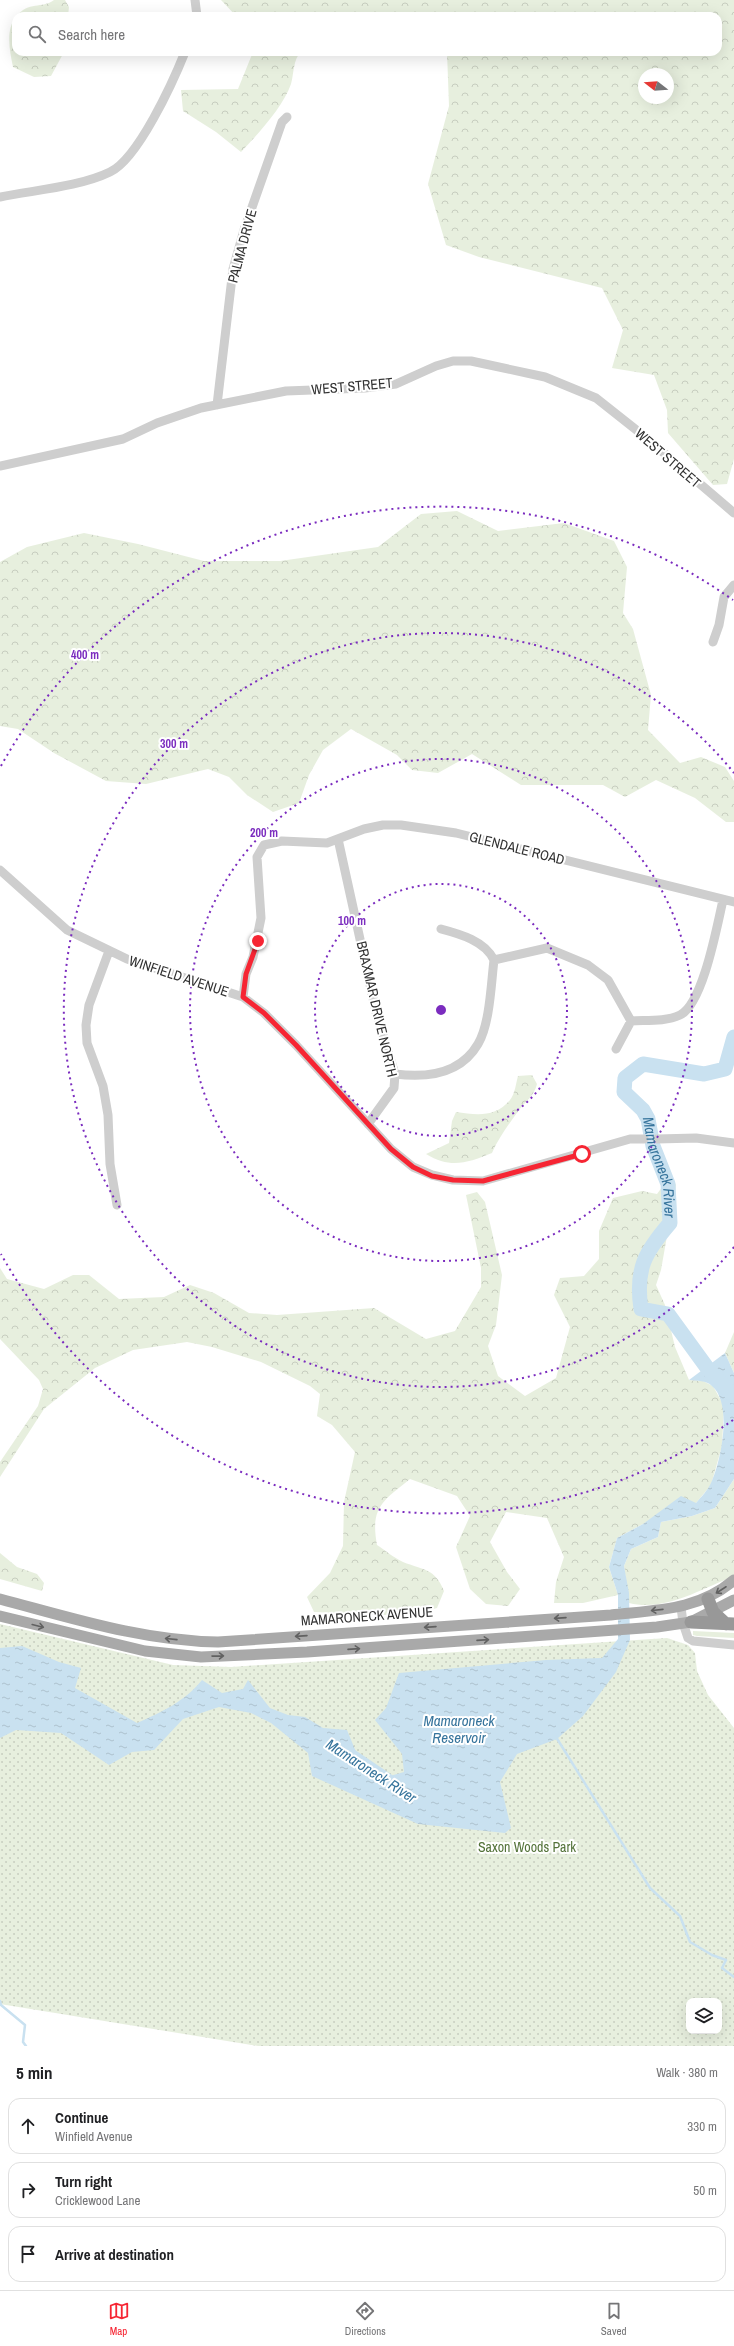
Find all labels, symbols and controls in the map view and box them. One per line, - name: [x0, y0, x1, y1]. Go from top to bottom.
- search box: [12, 12, 722, 56]
- icon: search: [26, 23, 48, 45]
- text: Search here: [58, 24, 125, 45]
- north arrow: [638, 68, 674, 104]
- street label: PALMA DRIVE: [224, 207, 260, 285]
- street label: WEST STREET: [311, 373, 393, 399]
- street label: WEST STREET: [631, 424, 705, 492]
- text: 400 m: [71, 647, 99, 663]
- text: 300 m: [160, 736, 188, 752]
- text: 200 m: [250, 825, 278, 841]
- street label: GLENDALE ROAD: [467, 827, 567, 869]
- text: 100 m: [338, 913, 366, 929]
- route end: [249, 932, 267, 950]
- street label: BRAXMAR DRIVE NORTH: [353, 939, 401, 1079]
- street label: WINFIELD AVENUE: [127, 951, 231, 1001]
- centre of rings: [434, 1003, 448, 1017]
- water label: Mamaroneck River: [638, 1115, 681, 1219]
- route start: [573, 1145, 591, 1163]
- one-way arrow: [716, 1586, 727, 1594]
- street label: MAMARONECK AVENUE: [300, 1602, 434, 1630]
- one-way arrow: [651, 1607, 664, 1614]
- one-way arrow: [554, 1615, 567, 1622]
- one-way arrow: [31, 1622, 44, 1630]
- one-way arrow: [424, 1623, 437, 1630]
- one-way arrow: [295, 1632, 308, 1639]
- one-way arrow: [165, 1636, 178, 1643]
- one-way arrow: [477, 1636, 490, 1643]
- one-way arrow: [347, 1646, 360, 1653]
- one-way arrow: [211, 1652, 224, 1660]
- water label: Mamaroneck Reservoir: [423, 1710, 495, 1748]
- water label: Mamaroneck River: [322, 1733, 421, 1808]
- park label: Saxon Woods Park: [478, 1838, 576, 1856]
- map controls: [686, 1998, 722, 2034]
- button: layers: [686, 1998, 722, 2034]
- text: 5 min: [16, 2061, 52, 2084]
- text: Walk · 380 m: [656, 2064, 718, 2081]
- text: Continue: [55, 2107, 108, 2128]
- icon: ahead: [17, 2115, 39, 2137]
- text: 330 m: [687, 2118, 717, 2135]
- text: Winfield Avenue: [55, 2128, 132, 2145]
- text: Turn right: [55, 2171, 112, 2192]
- icon: right: [17, 2179, 39, 2201]
- text: 50 m: [693, 2182, 717, 2199]
- text: Cricklewood Lane: [55, 2192, 140, 2209]
- icon: arrive: [17, 2243, 39, 2265]
- text: Arrive at destination: [55, 2244, 174, 2265]
- tab: Map: [108, 2300, 130, 2338]
- tab: Directions: [345, 2300, 386, 2338]
- tab: Saved: [601, 2300, 626, 2338]

